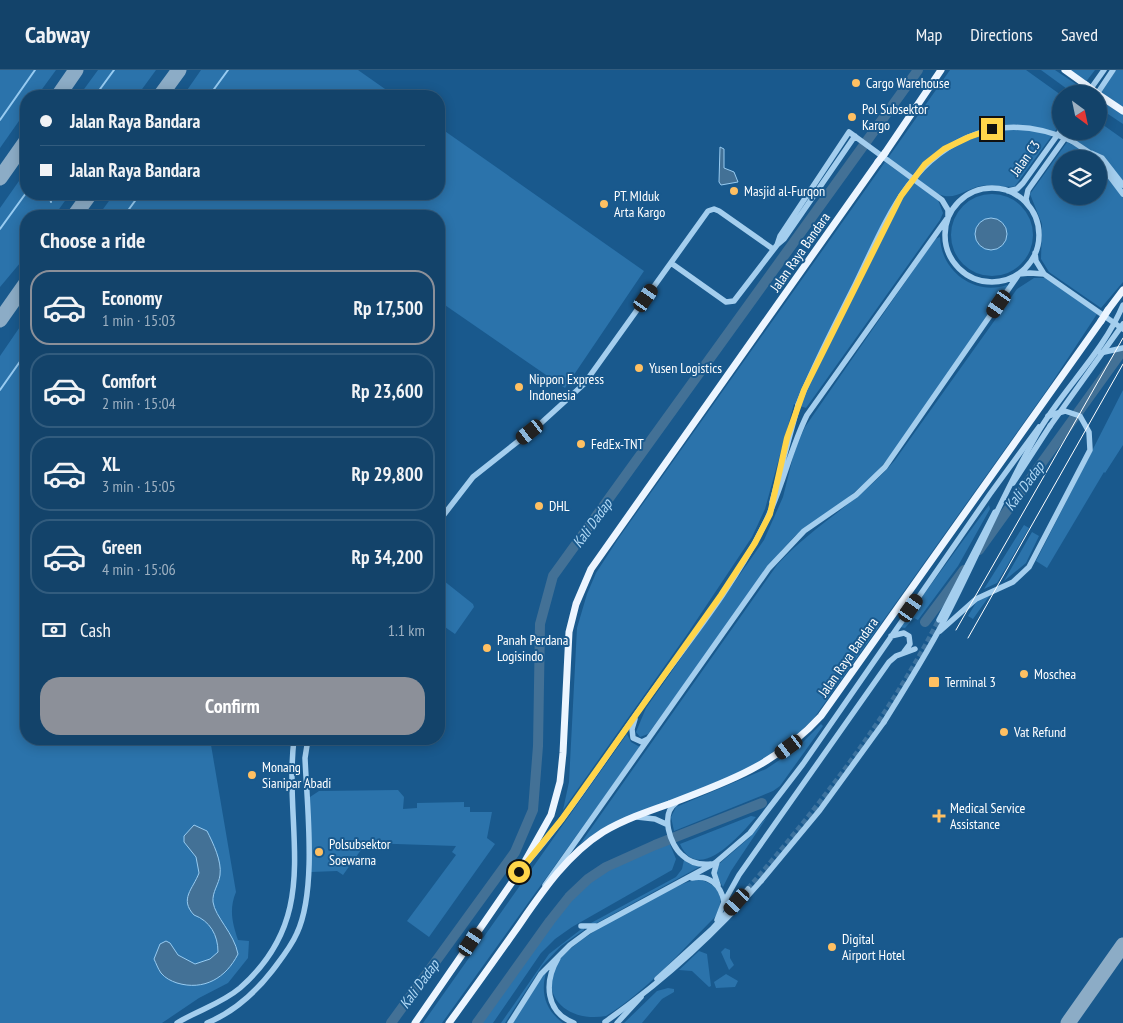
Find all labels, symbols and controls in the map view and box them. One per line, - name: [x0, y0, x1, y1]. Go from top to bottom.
- text: Cabway: [25, 19, 90, 50]
- text: Map: [916, 23, 942, 46]
- text: Directions: [970, 23, 1033, 46]
- text: Saved: [1061, 23, 1098, 46]
- place label: Cargo Warehouse: [866, 74, 950, 92]
- marker: Cargo Warehouse: [850, 77, 862, 89]
- north arrow: [1052, 85, 1108, 140]
- map controls: [1052, 85, 1107, 205]
- place label: Pol Subsektor Kargo: [862, 100, 928, 134]
- text: Jalan Raya Bandara: [70, 109, 200, 133]
- marker: Pol Subsektor Kargo: [846, 111, 858, 123]
- route end: [981, 118, 1003, 140]
- street label: Jalan C3: [1005, 137, 1044, 180]
- button: layers: [1052, 150, 1107, 205]
- text: Jalan Raya Bandara: [70, 158, 200, 182]
- place label: Masjid al-Furqon: [744, 182, 825, 200]
- marker: Masjid al-Furqon: [728, 185, 740, 197]
- place label: PT. MIduk Arta Kargo: [614, 187, 665, 221]
- marker: PT. MIduk Arta Kargo: [598, 198, 610, 210]
- street label: Jalan Raya Bandara: [766, 209, 834, 296]
- text: Choose a ride: [40, 226, 145, 254]
- car: [631, 281, 660, 315]
- icon: car: [42, 285, 87, 330]
- text: Economy: [102, 286, 162, 310]
- car: [984, 287, 1013, 321]
- text: Rp 17,500: [353, 296, 423, 320]
- text: 1 min · 15:03: [102, 310, 176, 330]
- place label: Yusen Logistics: [649, 359, 722, 377]
- marker: Yusen Logistics: [633, 362, 645, 374]
- icon: car: [42, 368, 87, 413]
- text: Comfort: [102, 369, 156, 393]
- place label: Nippon Express Indonesia: [529, 370, 604, 404]
- text: Rp 23,600: [352, 379, 423, 403]
- marker: Nippon Express Indonesia: [513, 381, 525, 393]
- text: 2 min · 15:04: [102, 393, 176, 413]
- car: [513, 417, 546, 447]
- place label: FedEx-TNT: [591, 435, 645, 453]
- marker: FedEx-TNT: [575, 438, 587, 450]
- icon: car: [42, 451, 87, 496]
- text: XL: [102, 452, 120, 476]
- water label: Kali Dadap: [1000, 457, 1049, 514]
- text: Rp 29,800: [352, 462, 423, 486]
- text: 3 min · 15:05: [102, 476, 176, 496]
- water label: Kali Dadap: [568, 494, 617, 551]
- place label: DHL: [549, 497, 570, 515]
- marker: DHL: [533, 500, 545, 512]
- icon: car: [42, 534, 87, 579]
- text: Green: [102, 535, 142, 559]
- text: Rp 34,200: [352, 545, 423, 569]
- text: 4 min · 15:06: [102, 559, 176, 579]
- car: [896, 591, 925, 625]
- street label: Jalan Raya Bandara: [814, 614, 882, 701]
- icon: cash: [40, 616, 68, 644]
- text: Cash: [80, 618, 111, 642]
- text: 1.1 km: [388, 620, 425, 640]
- place label: Panah Perdana Logisindo: [497, 631, 568, 665]
- marker: Panah Perdana Logisindo: [481, 642, 493, 654]
- place label: Moschea: [1034, 665, 1076, 683]
- marker: Moschea: [1018, 668, 1030, 680]
- place label: Terminal 3: [945, 673, 996, 691]
- marker: Terminal 3: [927, 675, 941, 689]
- button: Confirm: [40, 677, 425, 735]
- place label: Vat Refund: [1013, 723, 1066, 741]
- marker: Vat Refund: [998, 726, 1010, 738]
- car: [772, 732, 805, 762]
- place label: Monang Sianipar Abadi: [262, 758, 331, 792]
- marker: Monang Sianipar Abadi: [246, 769, 258, 781]
- place label: Medical Service Assistance: [950, 799, 1025, 833]
- marker: Medical Service Assistance: [932, 809, 946, 823]
- place label: Polsubsektor Soewarna: [329, 835, 391, 869]
- marker: Polsubsektor Soewarna: [313, 846, 325, 858]
- route start: [508, 861, 530, 883]
- car: [721, 886, 752, 918]
- car: [456, 925, 485, 959]
- place label: Digital Airport Hotel: [842, 930, 906, 964]
- marker: Digital Airport Hotel: [826, 941, 838, 953]
- water label: Kali Dadap: [395, 955, 444, 1012]

